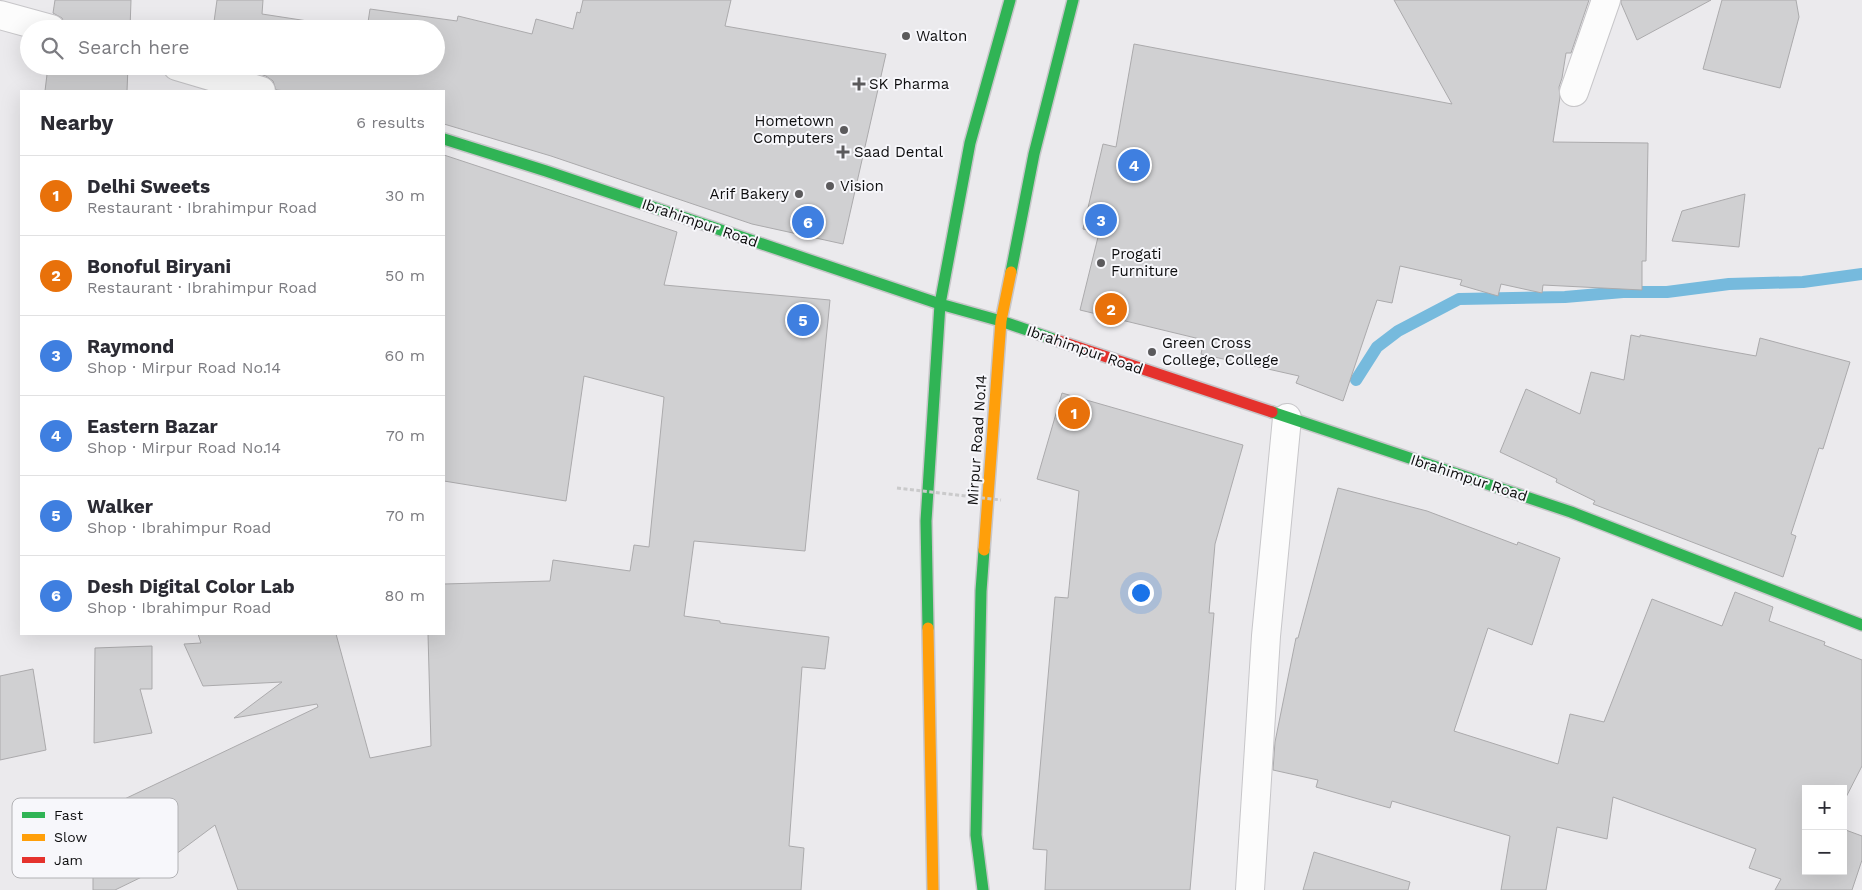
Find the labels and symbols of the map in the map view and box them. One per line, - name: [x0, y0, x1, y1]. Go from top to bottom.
- place label: Walton: [916, 27, 967, 45]
- marker: Walton: [900, 30, 912, 42]
- place label: SK Pharma: [869, 75, 950, 93]
- marker: SK Pharma: [853, 78, 865, 90]
- place label: Hometown Computers: [753, 112, 834, 147]
- marker: Hometown Computers: [838, 124, 850, 136]
- place label: Saad Dental: [854, 143, 943, 161]
- marker: Saad Dental: [836, 145, 850, 159]
- pin: 4: [1118, 146, 1150, 184]
- place label: Vision: [840, 177, 884, 195]
- marker: Vision: [824, 180, 836, 192]
- place label: Arif Bakery: [710, 185, 789, 203]
- marker: Arif Bakery: [793, 188, 805, 200]
- street label: Ibrahimpur Road: [639, 195, 761, 251]
- pin: 3: [1085, 201, 1117, 239]
- pin: 6: [792, 203, 824, 241]
- place label: Progati Furniture: [1111, 245, 1178, 280]
- marker: Progati Furniture: [1095, 257, 1107, 269]
- pin: 2: [1095, 290, 1127, 328]
- pin: 5: [787, 301, 819, 339]
- street label: Ibrahimpur Road: [1024, 322, 1146, 378]
- place label: Green Cross College, College: [1162, 334, 1279, 369]
- marker: Green Cross College, College: [1146, 346, 1158, 358]
- street label: Mirpur Road No.14: [963, 374, 991, 506]
- pin: 1: [1058, 394, 1090, 432]
- street label: Ibrahimpur Road: [1408, 451, 1530, 505]
- your location: [1128, 580, 1154, 606]
- legend: [12, 798, 178, 878]
- text: Fast: [54, 807, 83, 823]
- text: Slow: [54, 829, 87, 845]
- text: Jam: [54, 852, 83, 868]

